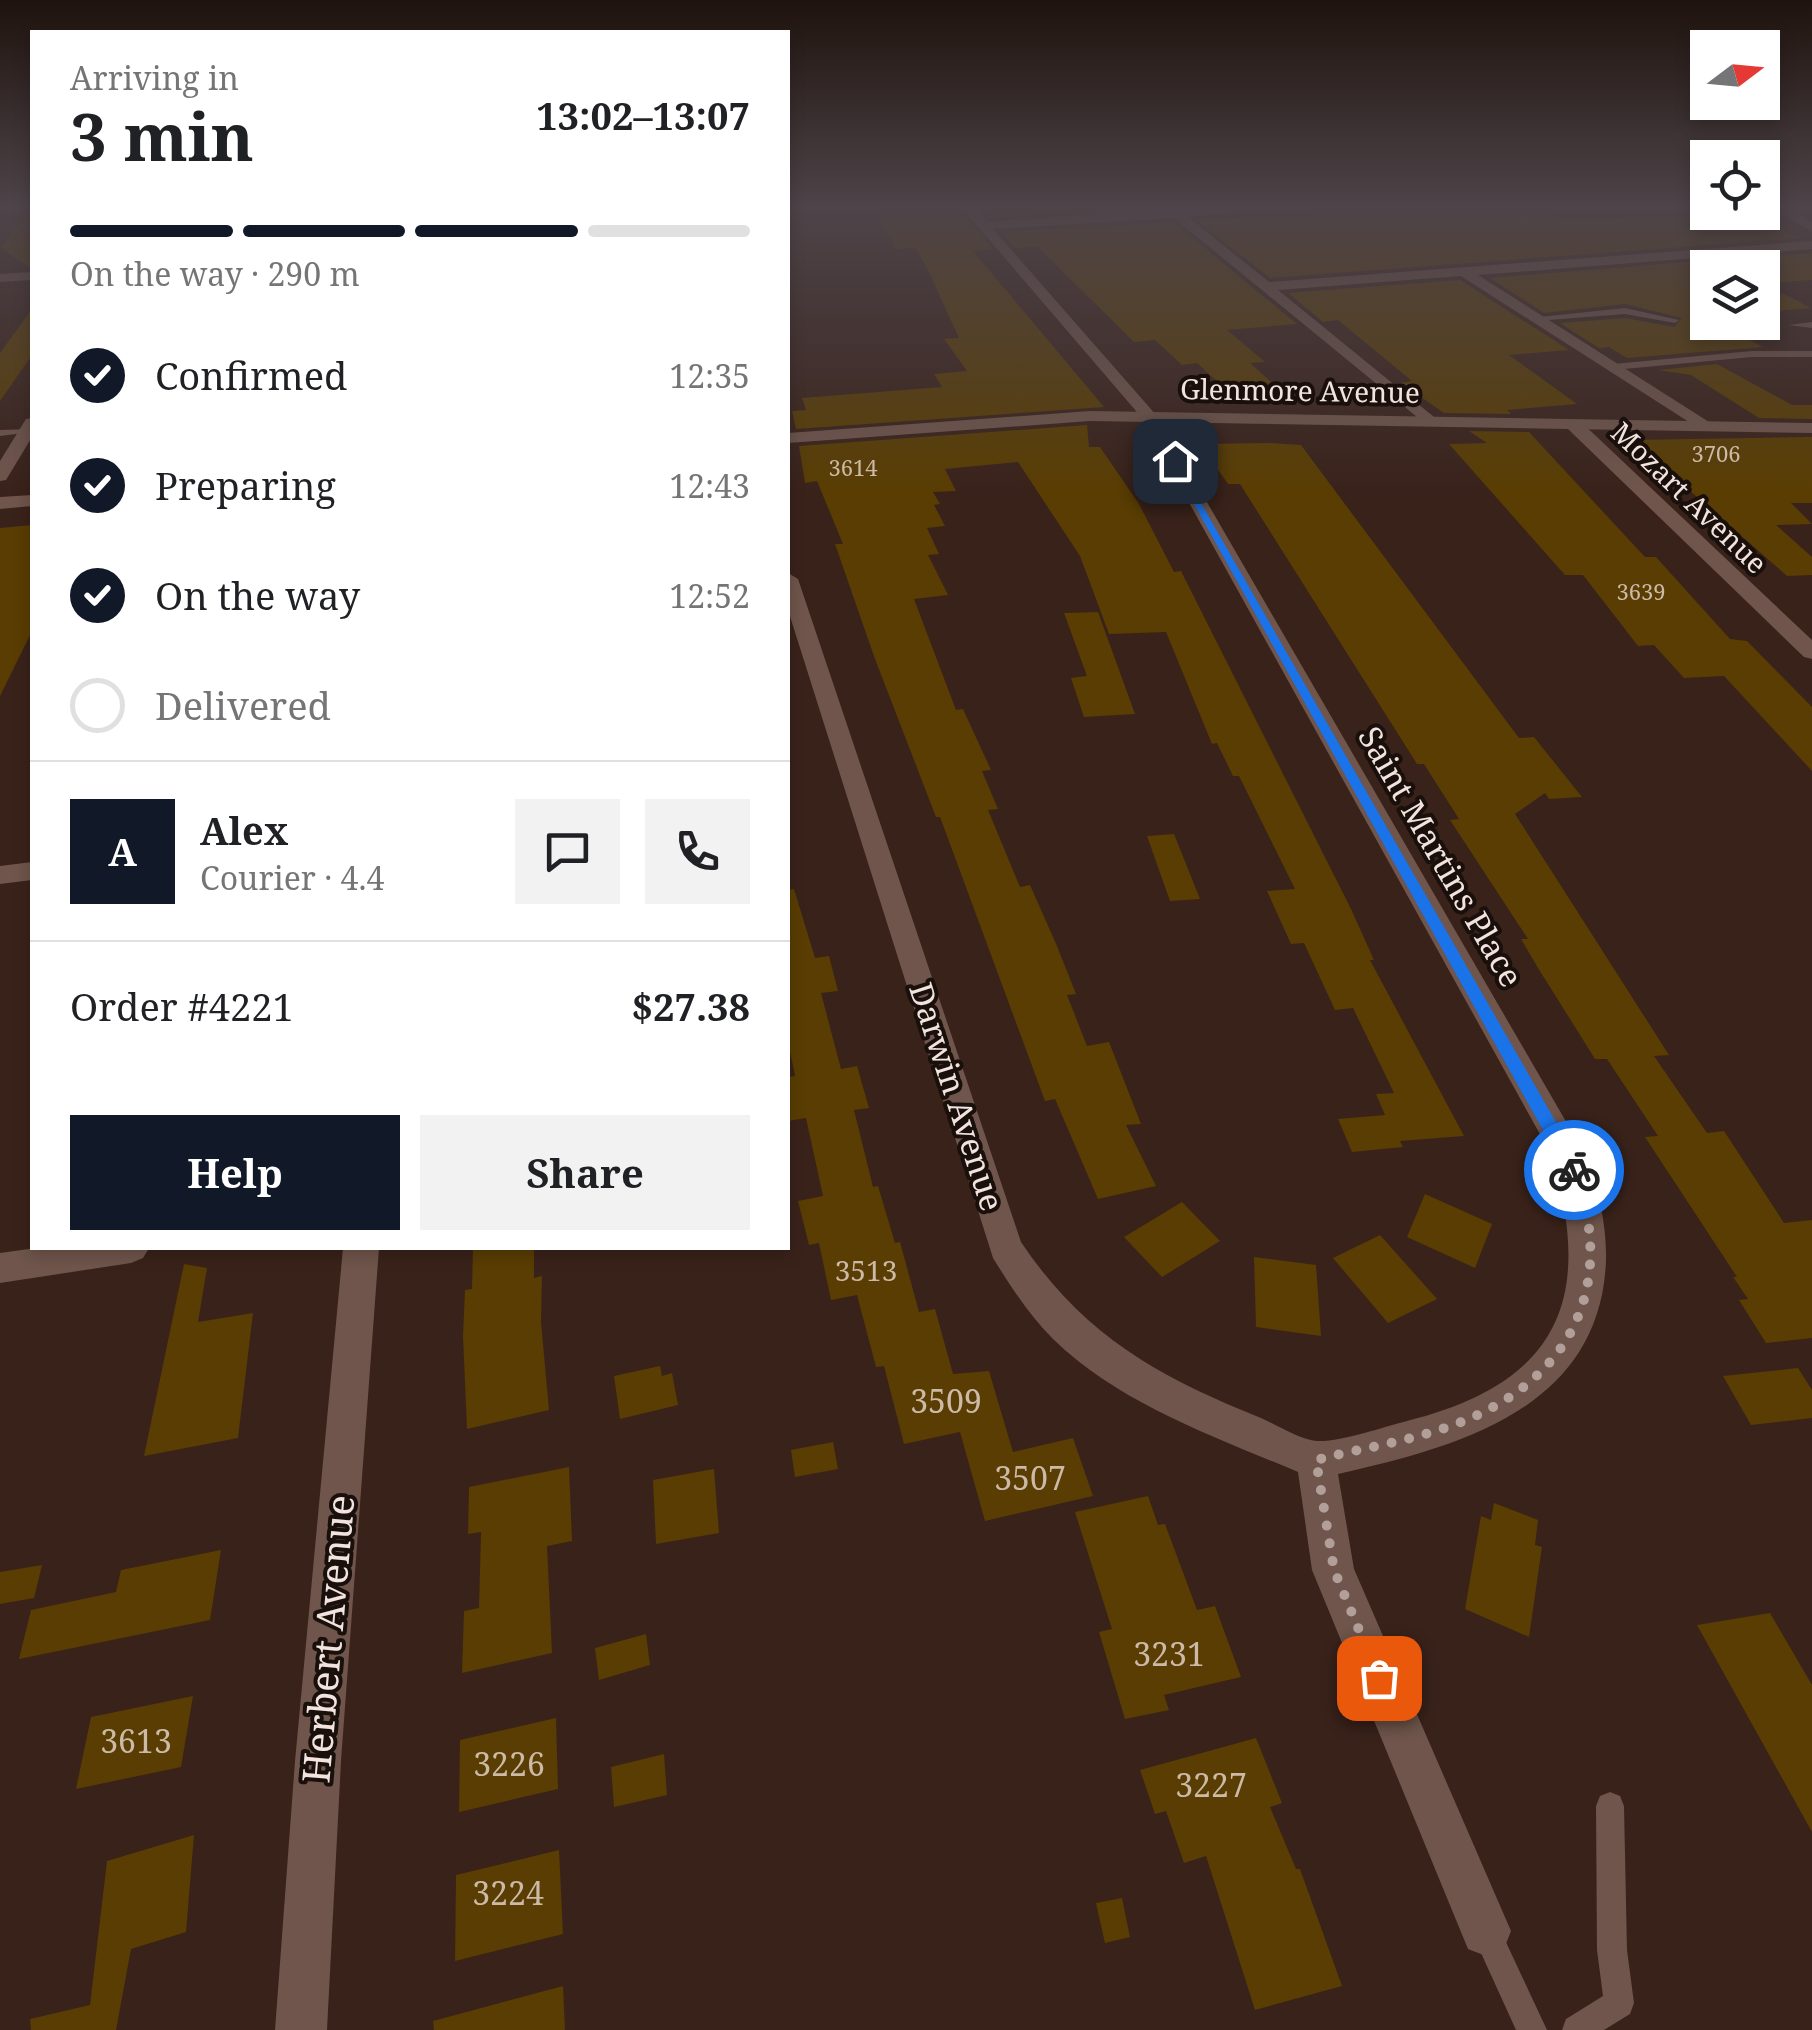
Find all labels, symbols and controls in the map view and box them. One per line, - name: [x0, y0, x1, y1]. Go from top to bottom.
- north arrow: [1690, 30, 1780, 120]
- map controls: [1690, 30, 1780, 340]
- text: Arriving in: [70, 56, 239, 99]
- text: 13:02–13:07: [536, 89, 750, 141]
- text: 3 min: [70, 92, 254, 180]
- button: locate: [1690, 140, 1780, 230]
- button: layers: [1690, 250, 1780, 340]
- text: On the way · 290 m: [70, 252, 360, 295]
- icon: check: [70, 348, 125, 403]
- text: Confirmed: [155, 349, 347, 401]
- text: 12:35: [669, 354, 750, 397]
- street label: Glenmore Avenue: [1180, 369, 1420, 411]
- street label: Mozart Avenue: [1604, 413, 1776, 581]
- pin: [1133, 419, 1218, 504]
- icon: home: [1148, 434, 1203, 489]
- house number: 3706: [1691, 438, 1741, 468]
- house number: 3614: [828, 452, 878, 482]
- icon: check: [70, 458, 125, 513]
- text: Preparing: [155, 459, 336, 511]
- text: 12:43: [669, 464, 750, 507]
- icon: check: [70, 568, 125, 623]
- text: On the way: [155, 569, 360, 621]
- text: 12:52: [669, 574, 750, 617]
- house number: 3639: [1616, 576, 1666, 606]
- text: Delivered: [155, 679, 331, 731]
- street label: Saint Martins Place: [1349, 718, 1533, 994]
- button: chat: [515, 799, 620, 904]
- button: phone: [645, 799, 750, 904]
- text: Alex: [200, 804, 288, 856]
- text: A: [108, 825, 137, 877]
- text: Courier · 4.4: [200, 856, 384, 899]
- street label: Darwin Avenue: [900, 977, 1015, 1216]
- text: Order #4221: [70, 980, 294, 1032]
- text: $27.38: [631, 980, 750, 1032]
- button: Help: [70, 1115, 400, 1230]
- button: Share: [420, 1115, 750, 1230]
- courier: [1524, 1120, 1624, 1220]
- icon: bike: [1547, 1143, 1602, 1198]
- house number: 3513: [835, 1251, 897, 1289]
- house number: 3509: [910, 1379, 982, 1422]
- house number: 3507: [994, 1456, 1066, 1499]
- street label: Herbert Avenue: [289, 1493, 366, 1785]
- house number: 3231: [1133, 1632, 1205, 1675]
- pin: [1337, 1636, 1422, 1721]
- icon: bag: [1352, 1651, 1407, 1706]
- house number: 3613: [100, 1719, 172, 1762]
- house number: 3226: [473, 1742, 545, 1785]
- house number: 3227: [1175, 1763, 1247, 1806]
- house number: 3224: [472, 1871, 544, 1914]

